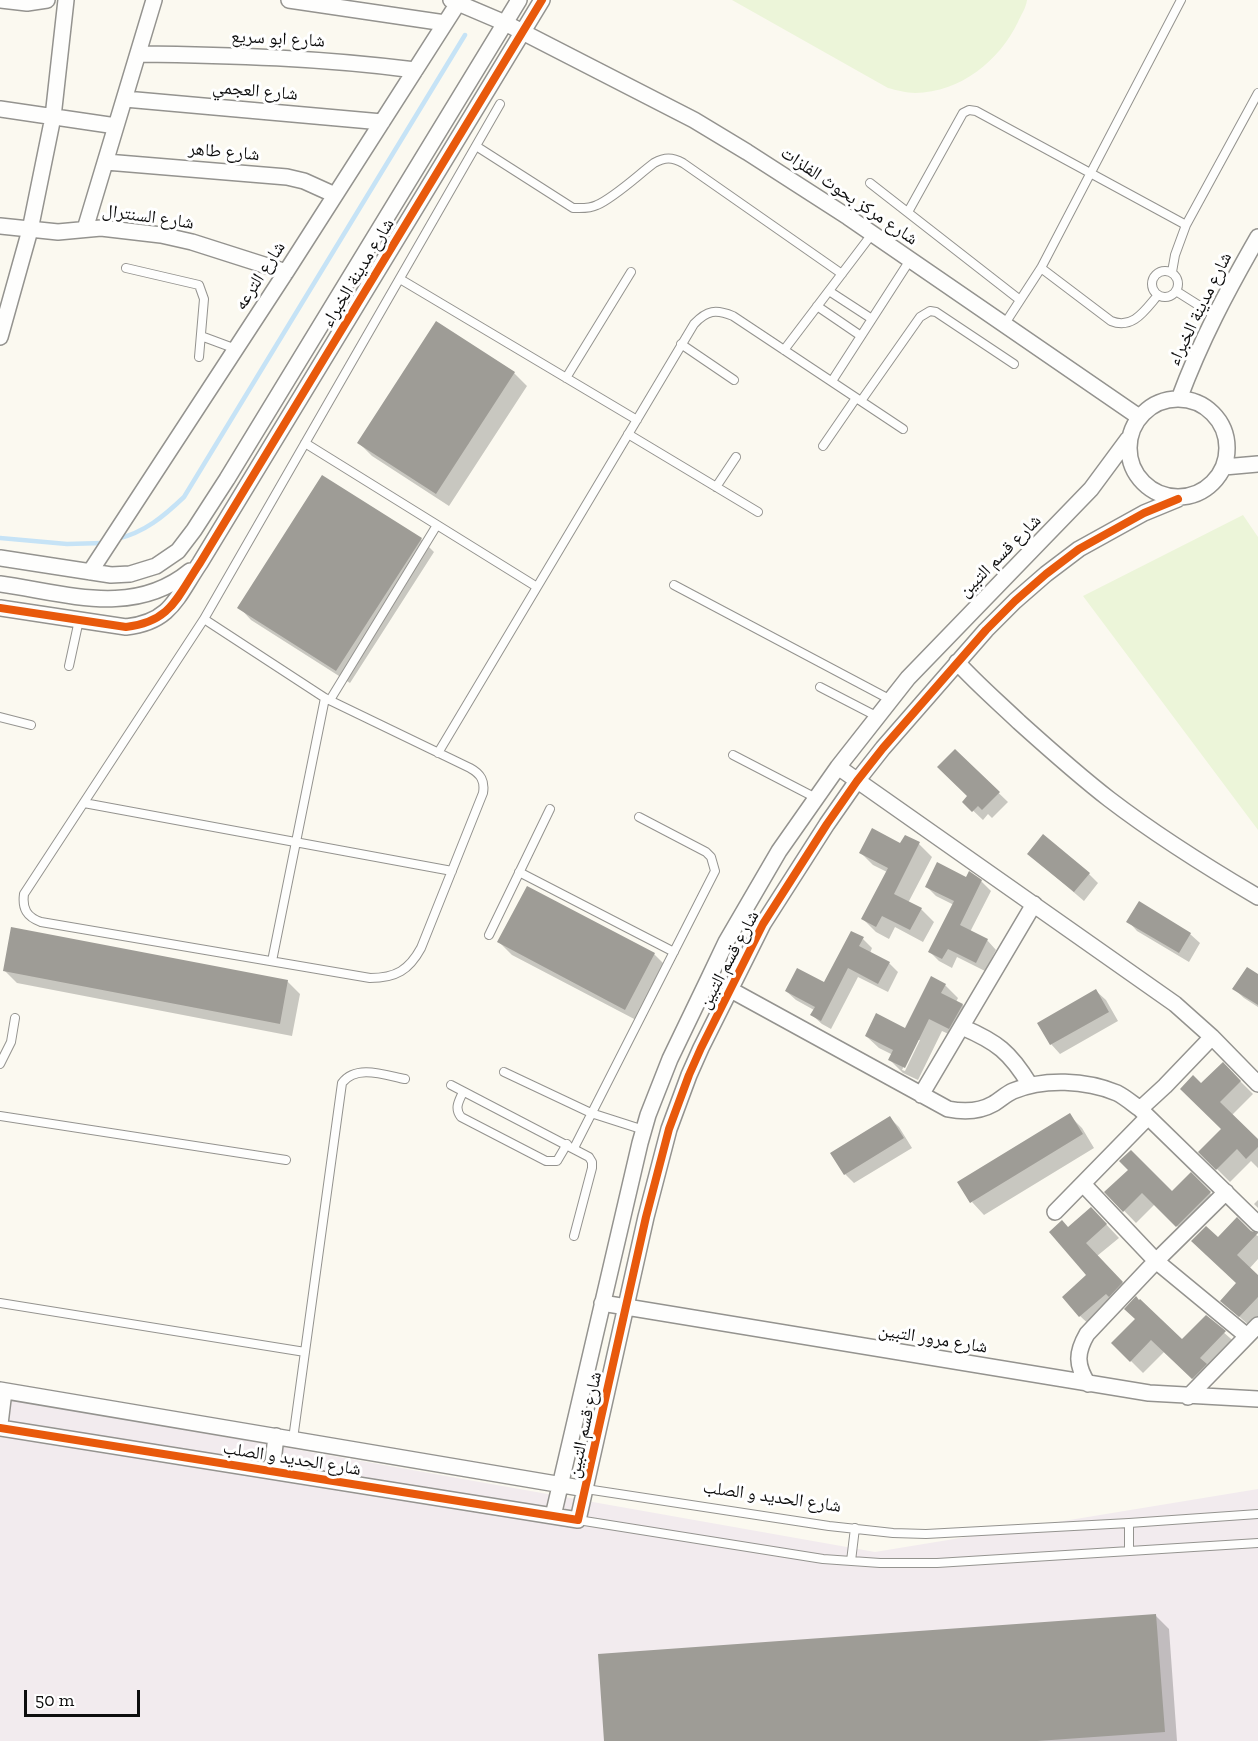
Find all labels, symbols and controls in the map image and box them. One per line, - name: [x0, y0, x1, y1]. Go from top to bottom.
- street label: شارع ابو سريع: [231, 26, 325, 52]
- street label: شارع العجمي: [211, 77, 299, 105]
- street label: شارع طاهر: [188, 138, 260, 166]
- street label: شارع مركز بحوث الفلزات: [776, 142, 922, 250]
- street label: شارع السنترال: [101, 200, 195, 234]
- street label: شارع مدينة الخبراء: [317, 215, 399, 331]
- street label: شارع الترعه: [230, 238, 290, 314]
- street label: شارع مدينة الخبراء: [1163, 249, 1237, 369]
- street label: شارع قسم التبين: [954, 510, 1046, 602]
- street label: شارع قسم التبين: [694, 907, 764, 1013]
- street label: شارع مرور التبين: [877, 1320, 989, 1358]
- street label: شارع قسم التبين: [563, 1370, 607, 1480]
- street label: شارع الحديد و الصلب: [221, 1437, 363, 1481]
- street label: شارع الحديد و الصلب: [701, 1477, 843, 1517]
- scale bar: [27, 1678, 142, 1716]
- text: 50 m: [35, 1689, 74, 1711]

